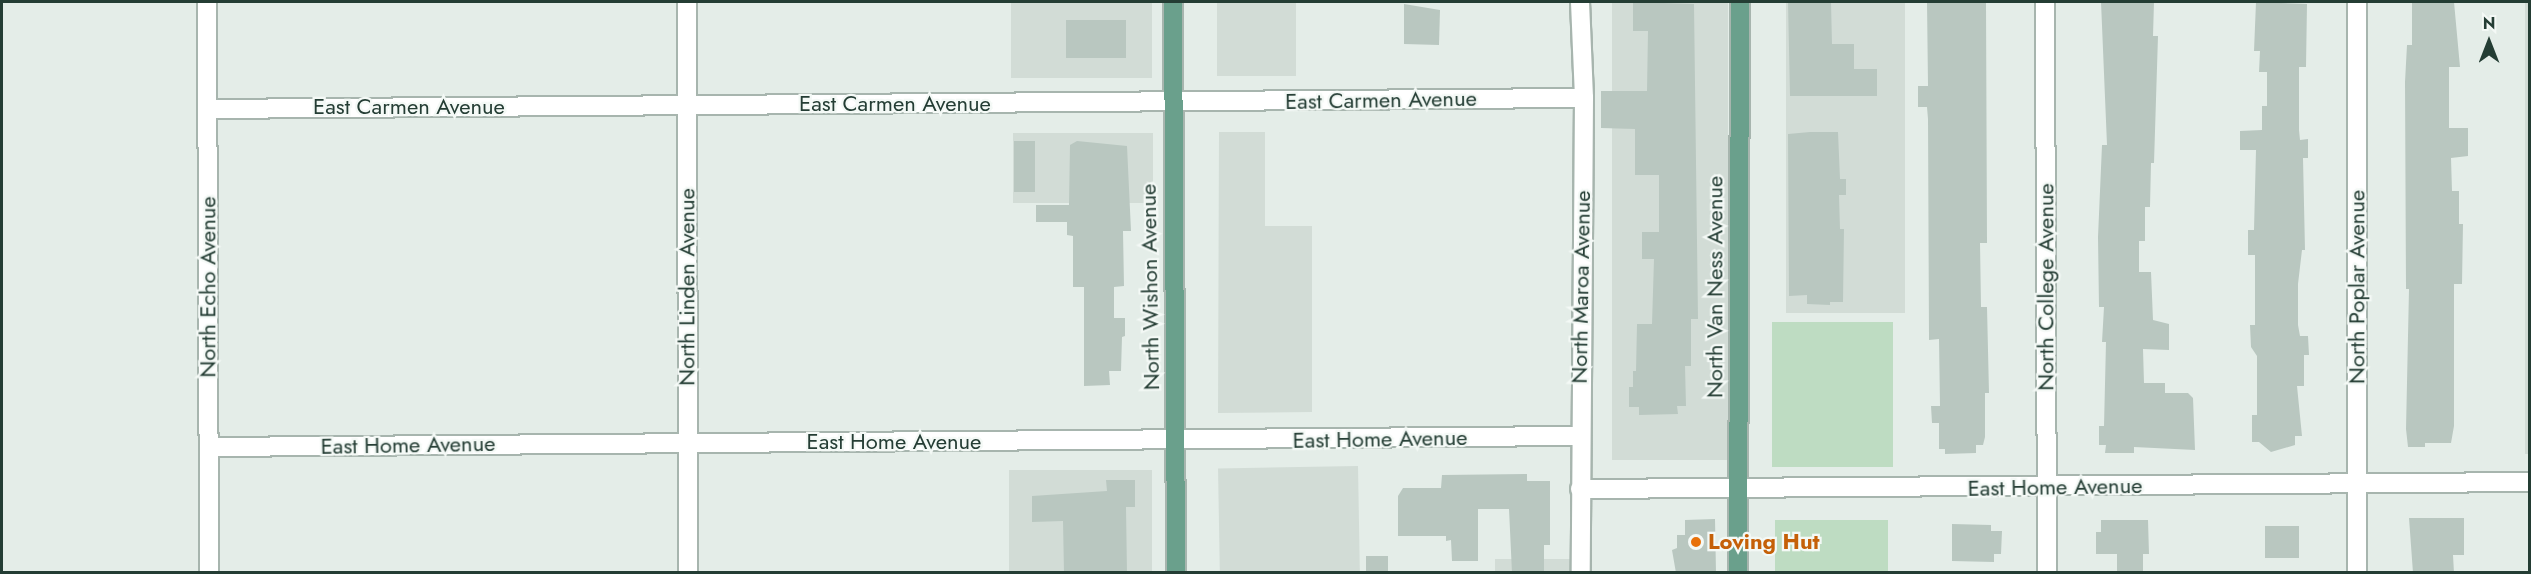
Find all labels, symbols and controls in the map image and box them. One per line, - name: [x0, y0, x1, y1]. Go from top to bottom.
- north arrow: [2459, 12, 2519, 72]
- text: N: [2483, 12, 2495, 35]
- street label: East Carmen Avenue: [1285, 85, 1477, 115]
- street label: East Carmen Avenue: [799, 91, 991, 117]
- street label: East Carmen Avenue: [313, 94, 505, 120]
- street label: North Van Ness Avenue: [1702, 176, 1728, 398]
- street label: North Wishon Avenue: [1135, 183, 1165, 391]
- street label: North College Avenue: [2033, 183, 2059, 391]
- street label: North Linden Avenue: [674, 188, 700, 386]
- street label: North Maroa Avenue: [1566, 190, 1596, 384]
- street label: North Poplar Avenue: [2344, 190, 2370, 384]
- street label: North Echo Avenue: [195, 196, 221, 378]
- street label: East Home Avenue: [1292, 424, 1468, 454]
- street label: East Home Avenue: [807, 429, 981, 455]
- street label: East Home Avenue: [320, 430, 496, 460]
- street label: East Home Avenue: [1967, 472, 2143, 502]
- place label: Loving Hut: [1708, 529, 1820, 555]
- marker: Loving Hut: [1689, 535, 1703, 549]

